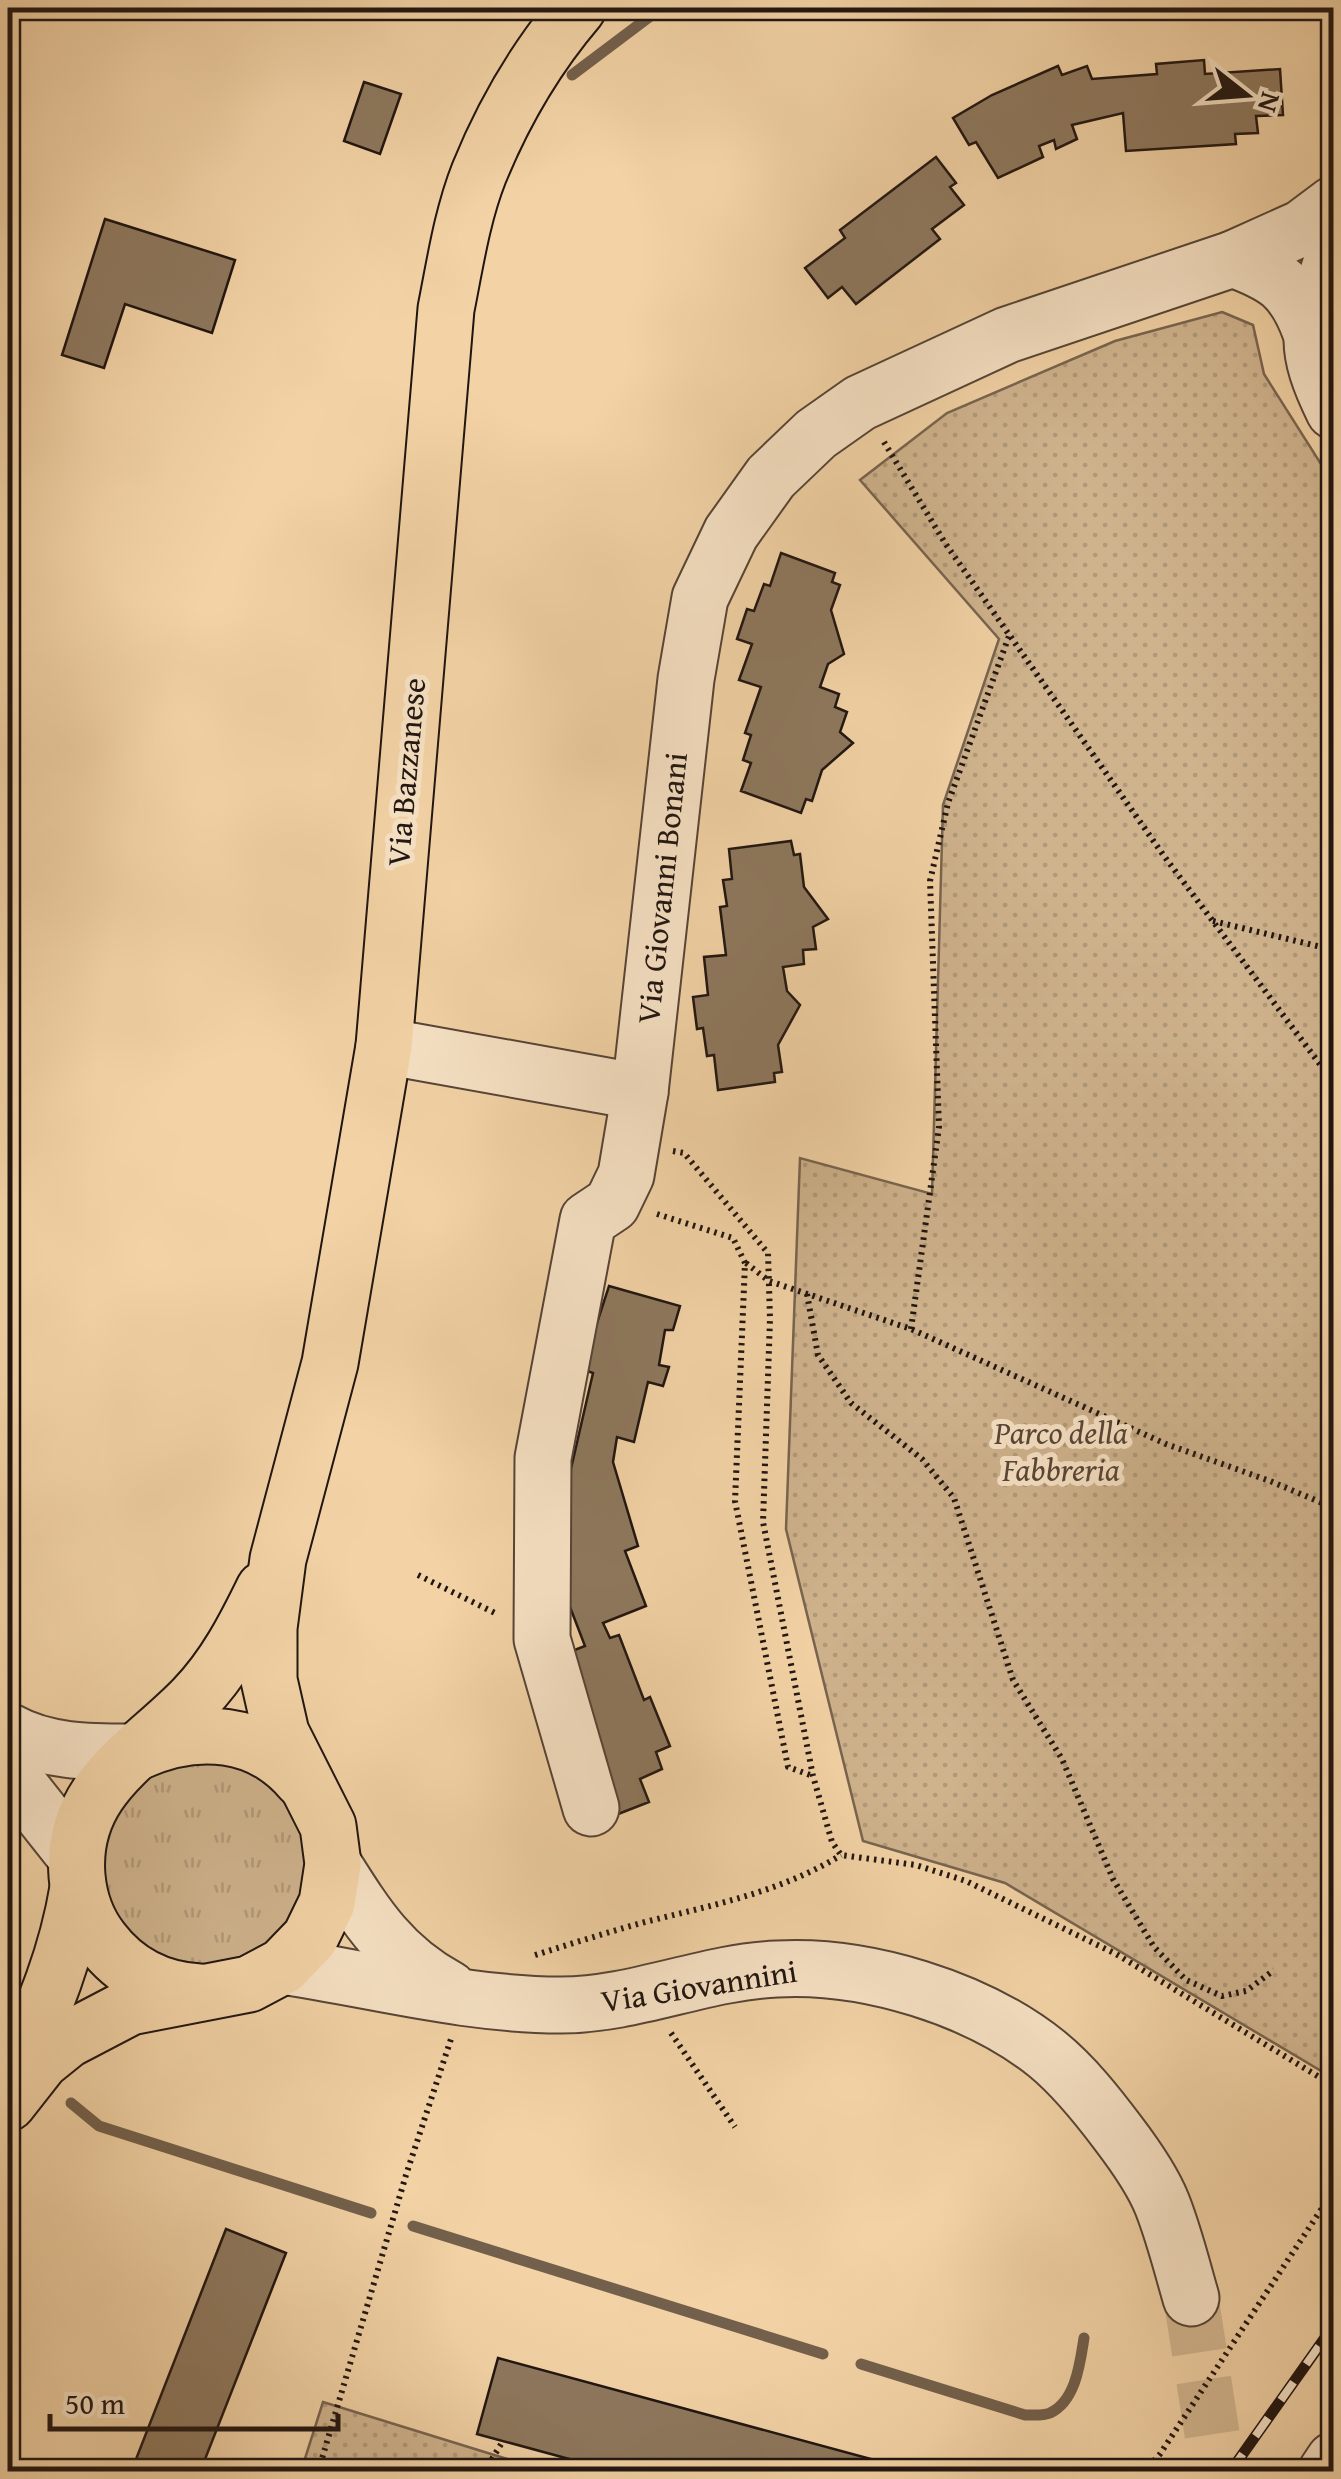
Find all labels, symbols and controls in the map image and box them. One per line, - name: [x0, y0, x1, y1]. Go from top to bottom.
- north arrow: [1196, 45, 1296, 145]
- text: N: [1248, 88, 1293, 118]
- street label: Via Bazzanese: [374, 676, 437, 868]
- street label: Via Giovanni Bonani: [624, 750, 699, 1026]
- park label: Parco della Fabbreria: [993, 1409, 1128, 1493]
- street label: Via Giovannini: [597, 1947, 800, 2024]
- scale bar: [50, 2369, 338, 2431]
- text: 50 m: [65, 2381, 125, 2425]

